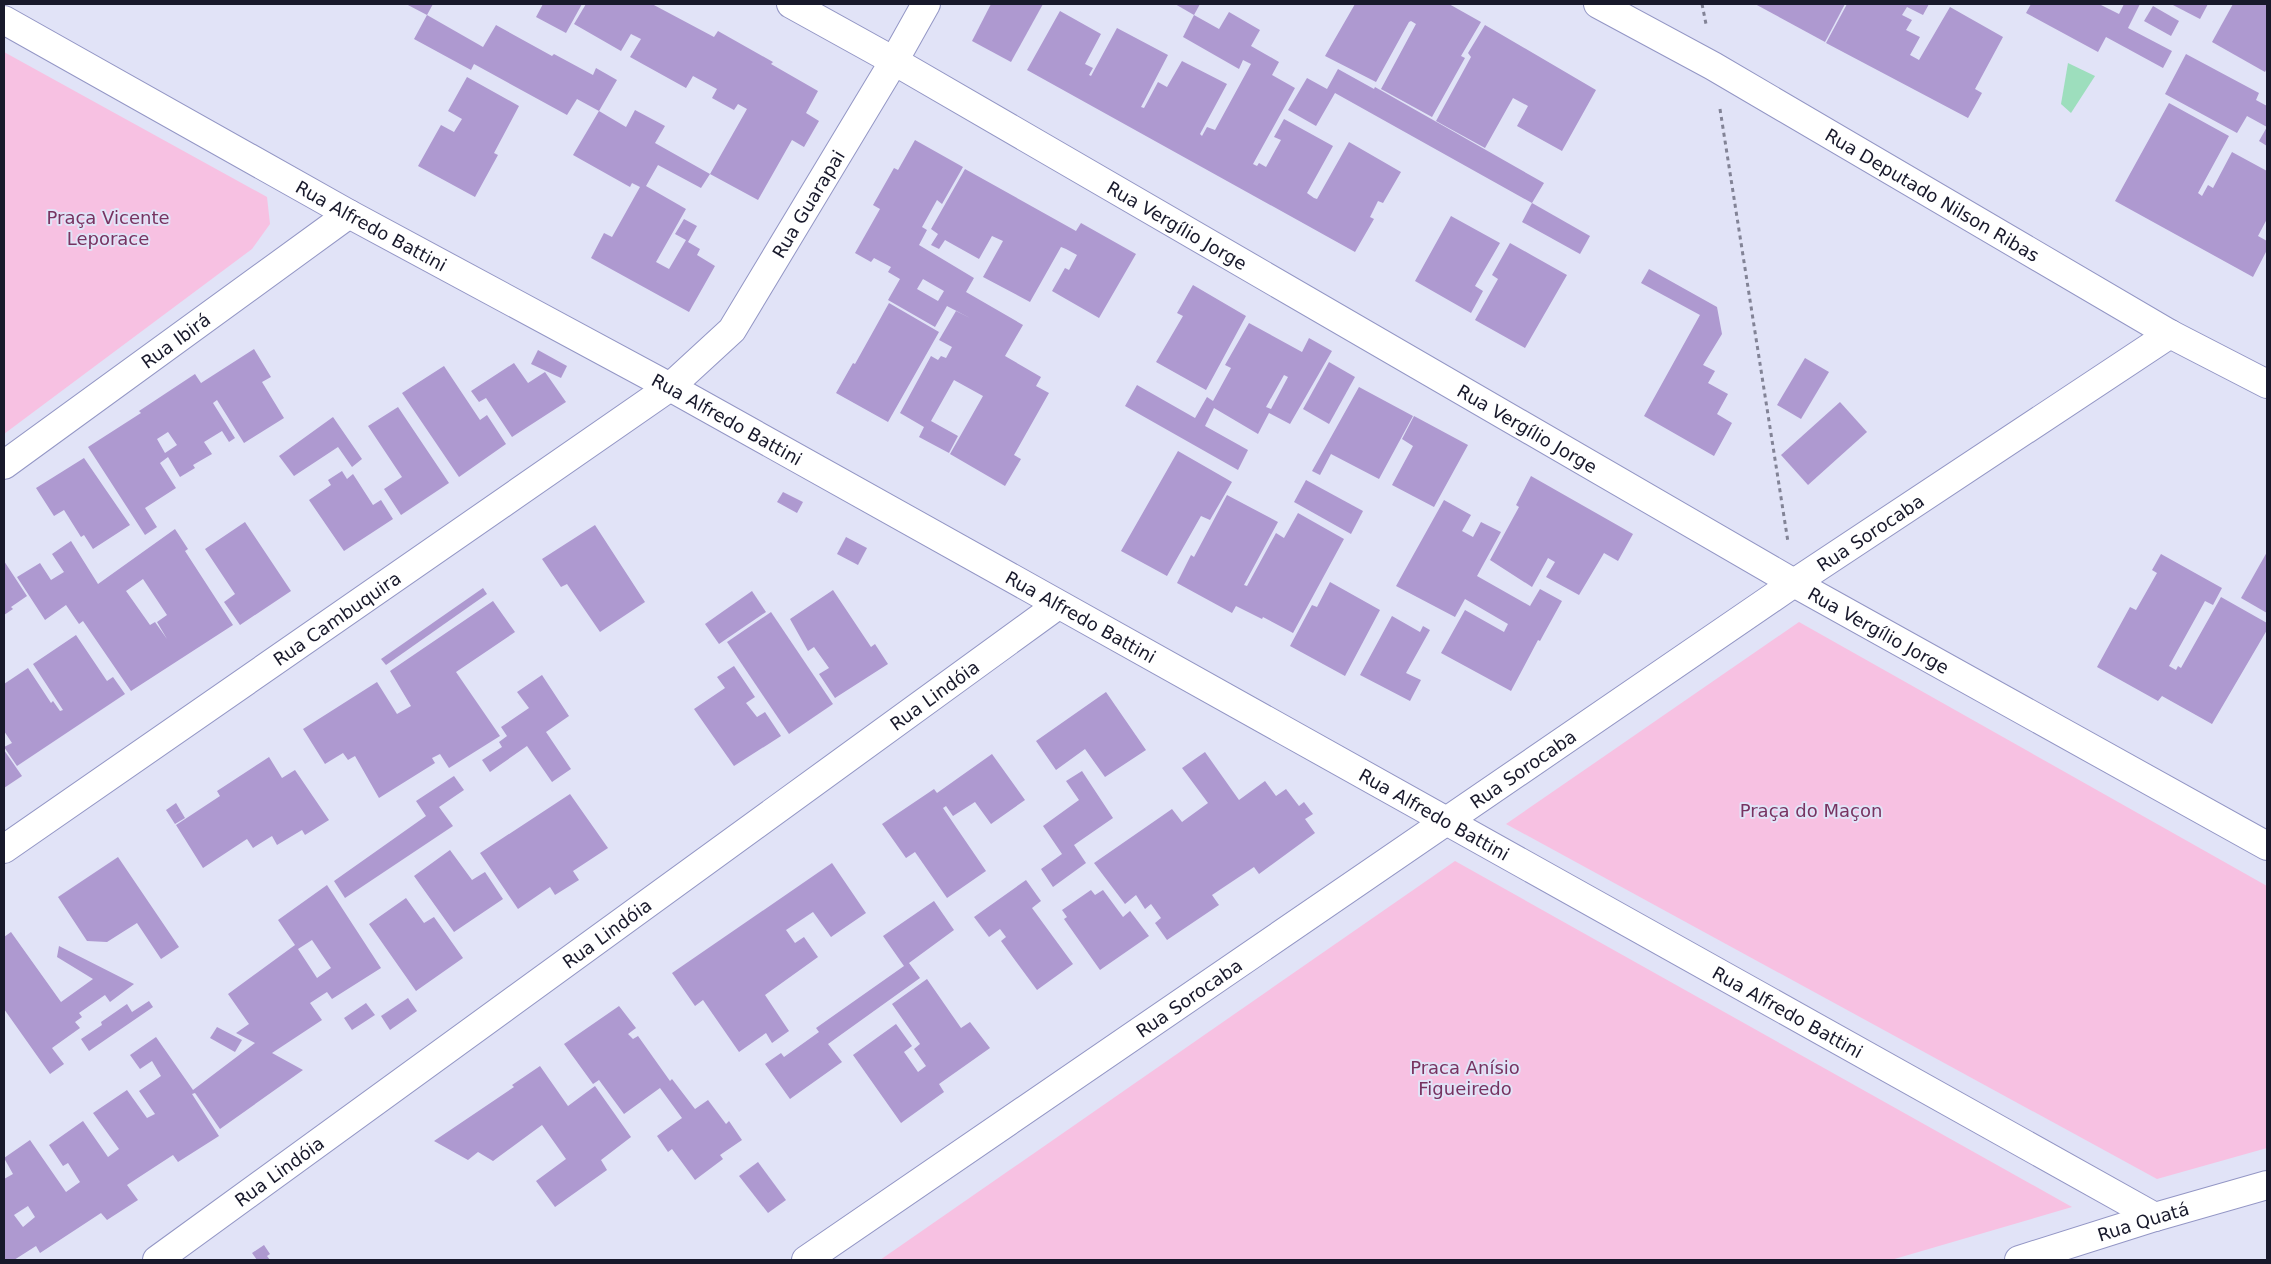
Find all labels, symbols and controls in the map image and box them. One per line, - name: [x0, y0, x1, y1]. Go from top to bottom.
- street label: Rua Deputado Nilson Ribas: [1822, 124, 2043, 266]
- street label: Rua Guarapai: [767, 146, 848, 262]
- street label: Rua Alfredo Battini: [292, 176, 450, 275]
- street label: Rua Vergílio Jorge: [1103, 176, 1251, 274]
- park label: Praça Vicente Leporace: [46, 207, 170, 249]
- street label: Rua Ibirá: [137, 308, 214, 372]
- street label: Rua Alfredo Battini: [648, 369, 806, 469]
- street label: Rua Vergílio Jorge: [1454, 380, 1601, 477]
- street label: Rua Sorocaba: [1813, 490, 1928, 576]
- street label: Rua Alfredo Battini: [1002, 566, 1160, 667]
- street label: Rua Cambuquira: [269, 567, 404, 670]
- street label: Rua Vergílio Jorge: [1804, 582, 1953, 678]
- street label: Rua Lindóia: [886, 656, 983, 734]
- street label: Rua Sorocaba: [1466, 725, 1580, 812]
- street label: Rua Alfredo Battini: [1355, 764, 1513, 865]
- park label: Praça do Maçon: [1740, 800, 1882, 821]
- street label: Rua Lindóia: [558, 894, 655, 972]
- street label: Rua Sorocaba: [1132, 954, 1246, 1041]
- street label: Rua Alfredo Battini: [1709, 961, 1867, 1062]
- park label: Praca Anísio Figueiredo: [1410, 1057, 1520, 1099]
- street label: Rua Lindóia: [231, 1132, 328, 1211]
- street label: Rua Quatá: [2095, 1197, 2191, 1245]

